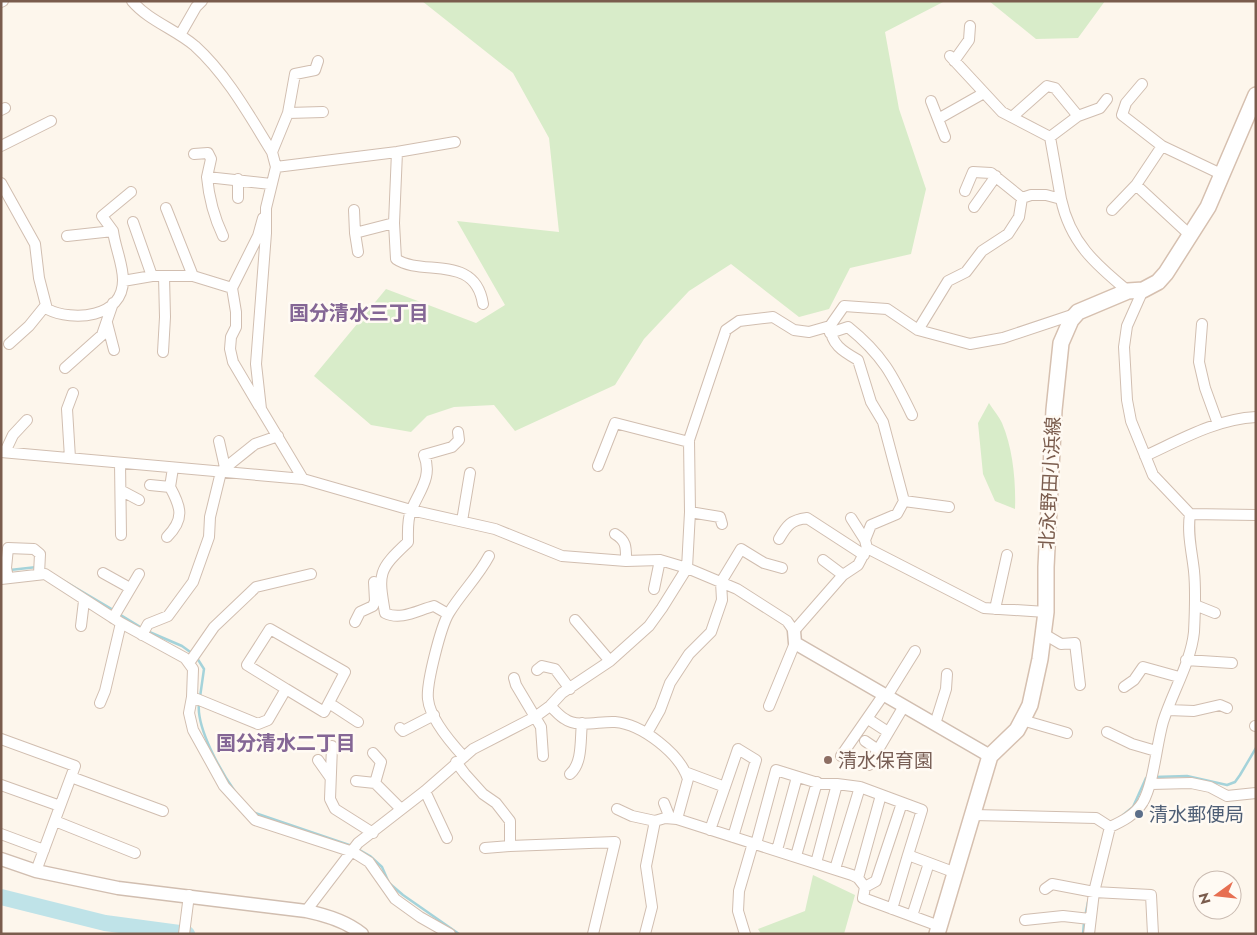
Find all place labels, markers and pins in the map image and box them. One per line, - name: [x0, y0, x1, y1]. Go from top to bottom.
- place label: 清水保育園: [838, 747, 933, 774]
- marker: 清水保育園: [822, 754, 834, 766]
- place label: 清水郵便局: [1149, 801, 1244, 828]
- marker: 清水郵便局: [1133, 808, 1145, 820]

